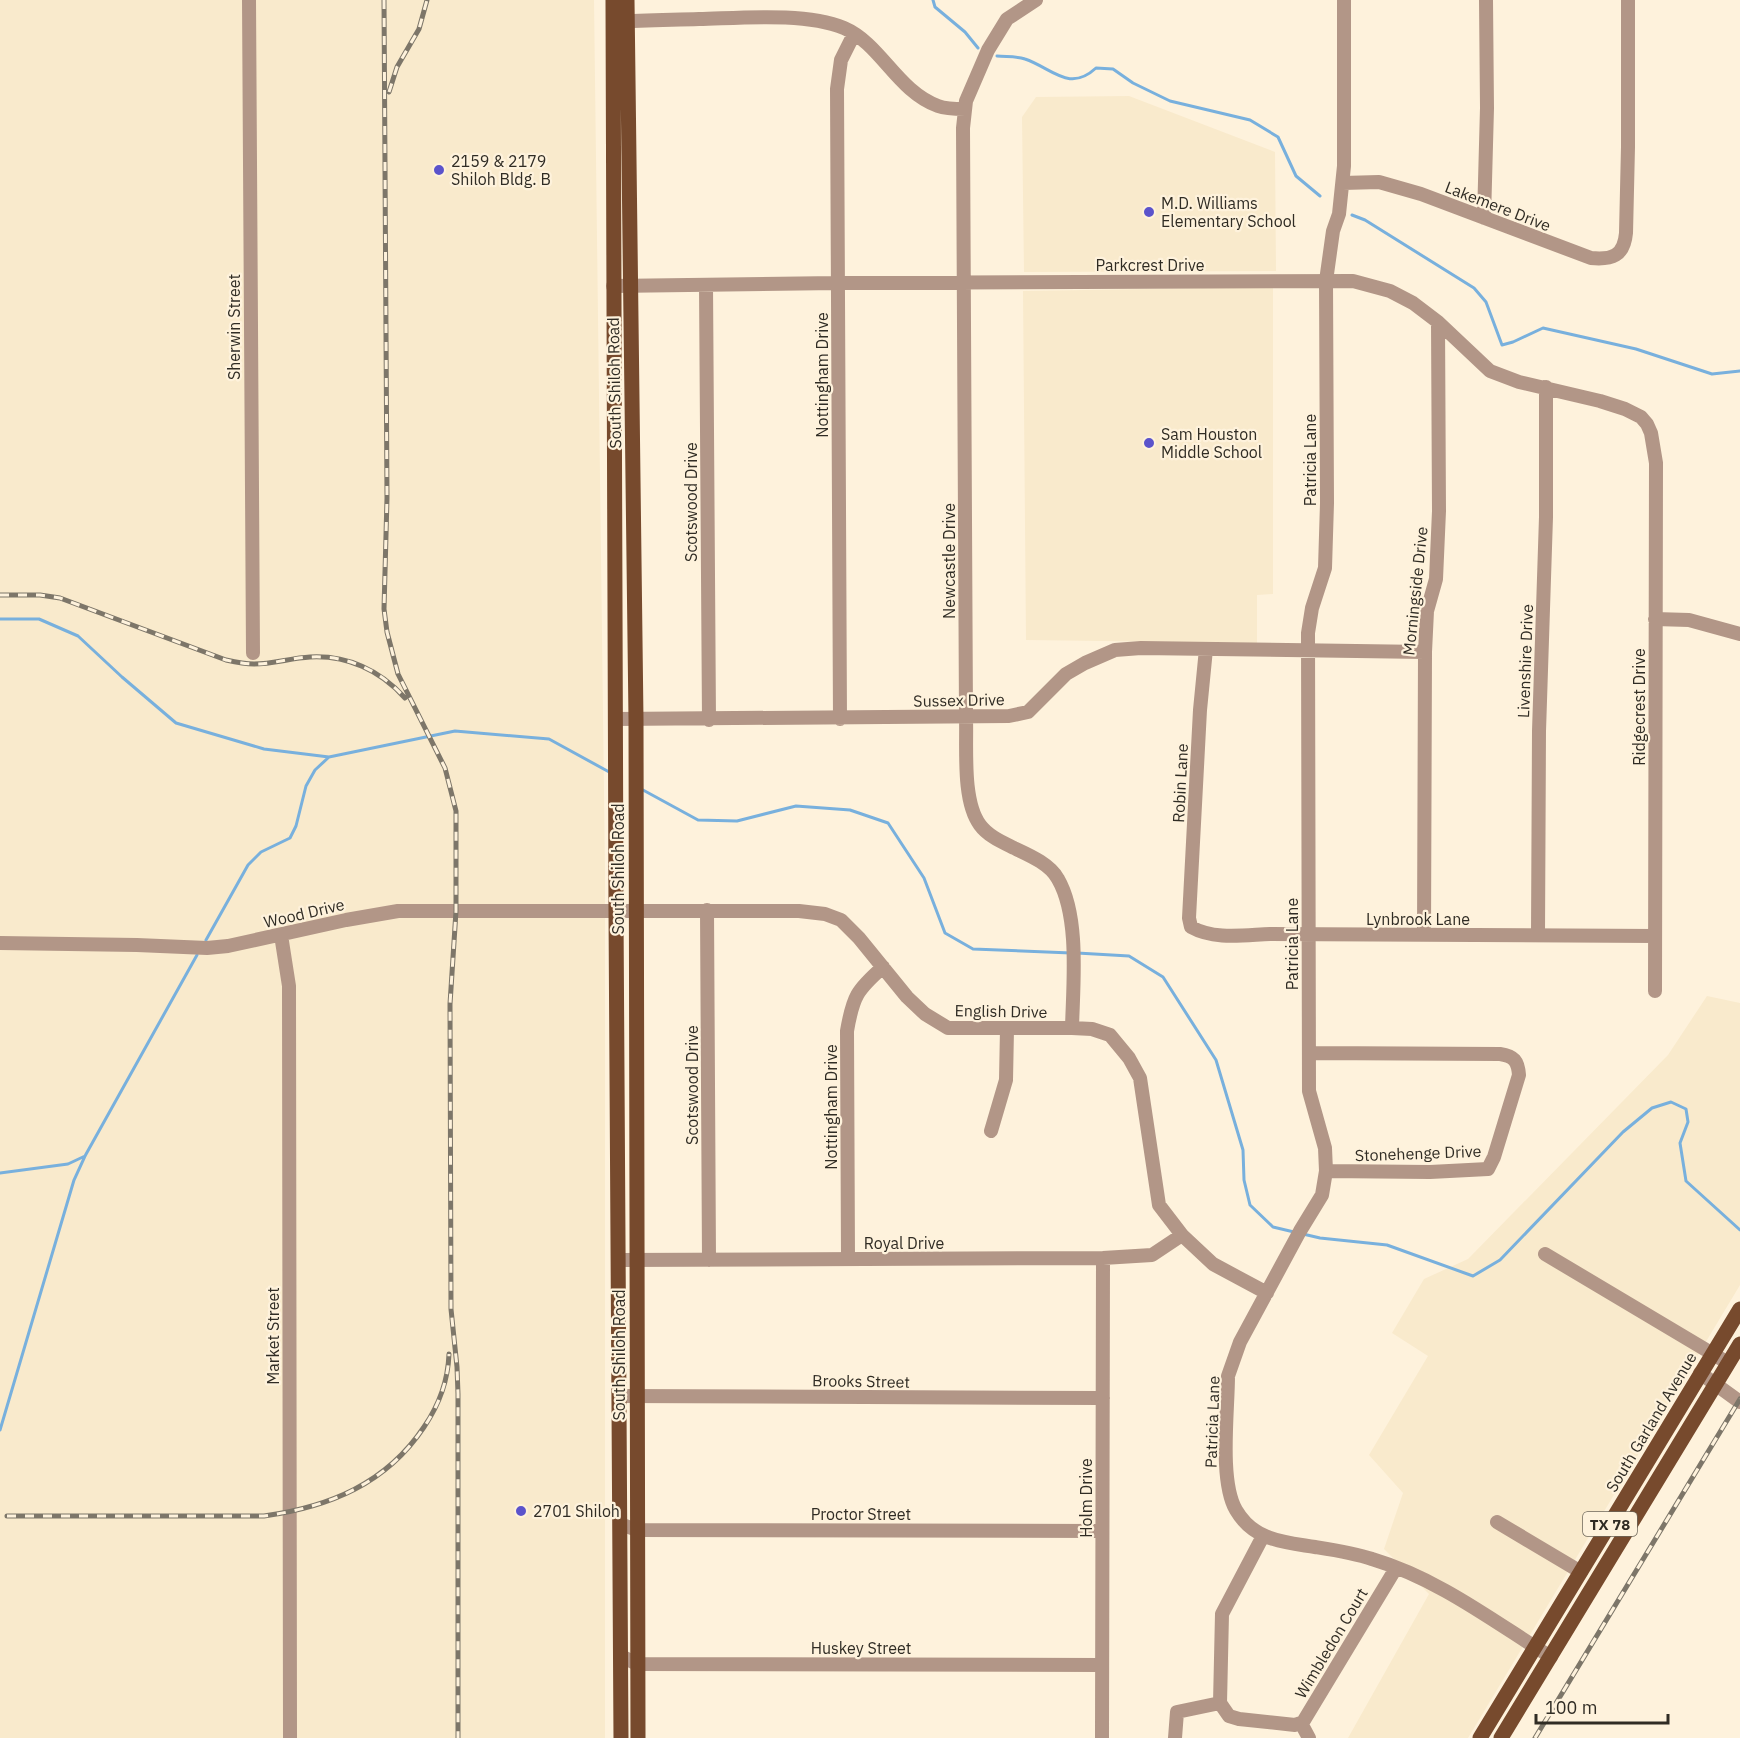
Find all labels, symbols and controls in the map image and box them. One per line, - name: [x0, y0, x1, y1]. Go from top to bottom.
- place label: 2159 & 2179 Shiloh Bldg. B: [451, 151, 551, 189]
- marker: 2159 & 2179 Shiloh Bldg. B: [432, 163, 446, 177]
- street label: Lakemere Drive: [1442, 177, 1554, 235]
- place label: M.D. Williams Elementary School: [1161, 193, 1296, 231]
- marker: M.D. Williams Elementary School: [1142, 205, 1156, 219]
- street label: Parkcrest Drive: [1096, 255, 1205, 275]
- street label: Sherwin Street: [224, 274, 244, 380]
- street label: Nottingham Drive: [812, 312, 832, 438]
- street label: South Shiloh Road: [603, 317, 625, 449]
- street label: Patricia Lane: [1300, 414, 1320, 506]
- place label: Sam Houston Middle School: [1161, 424, 1262, 462]
- marker: Sam Houston Middle School: [1142, 436, 1156, 450]
- street label: Scotswood Drive: [681, 442, 701, 562]
- street label: Newcastle Drive: [939, 503, 959, 619]
- street label: Morningside Drive: [1398, 525, 1432, 656]
- street label: Livenshire Drive: [1513, 603, 1537, 718]
- street label: Ridgecrest Drive: [1629, 648, 1649, 766]
- street label: Sussex Drive: [913, 689, 1005, 711]
- street label: Robin Lane: [1168, 743, 1192, 823]
- street label: South Shiloh Road: [608, 803, 628, 935]
- street label: Wood Drive: [262, 894, 346, 932]
- street label: Patricia Lane: [1282, 898, 1302, 990]
- street label: Lynbrook Lane: [1366, 909, 1470, 929]
- street label: English Drive: [954, 1000, 1048, 1022]
- street label: Scotswood Drive: [682, 1025, 702, 1145]
- street label: Nottingham Drive: [821, 1044, 841, 1170]
- street label: Stonehenge Drive: [1354, 1141, 1482, 1165]
- street label: Royal Drive: [864, 1233, 944, 1253]
- street label: Market Street: [263, 1287, 283, 1385]
- street label: South Shiloh Road: [609, 1289, 629, 1421]
- street label: South Garland Avenue: [1601, 1348, 1701, 1496]
- street label: Brooks Street: [812, 1370, 910, 1392]
- street label: Patricia Lane: [1200, 1375, 1224, 1469]
- street label: Holm Drive: [1076, 1458, 1096, 1538]
- place label: 2701 Shiloh: [533, 1501, 620, 1521]
- marker: 2701 Shiloh: [514, 1504, 528, 1518]
- street label: Proctor Street: [811, 1504, 911, 1524]
- road number: TX 78: [1583, 1512, 1637, 1536]
- street label: Wimbledon Court: [1290, 1584, 1372, 1702]
- street label: Huskey Street: [811, 1638, 911, 1658]
- scale bar: [1536, 1687, 1668, 1725]
- text: 100 m: [1545, 1696, 1597, 1719]

